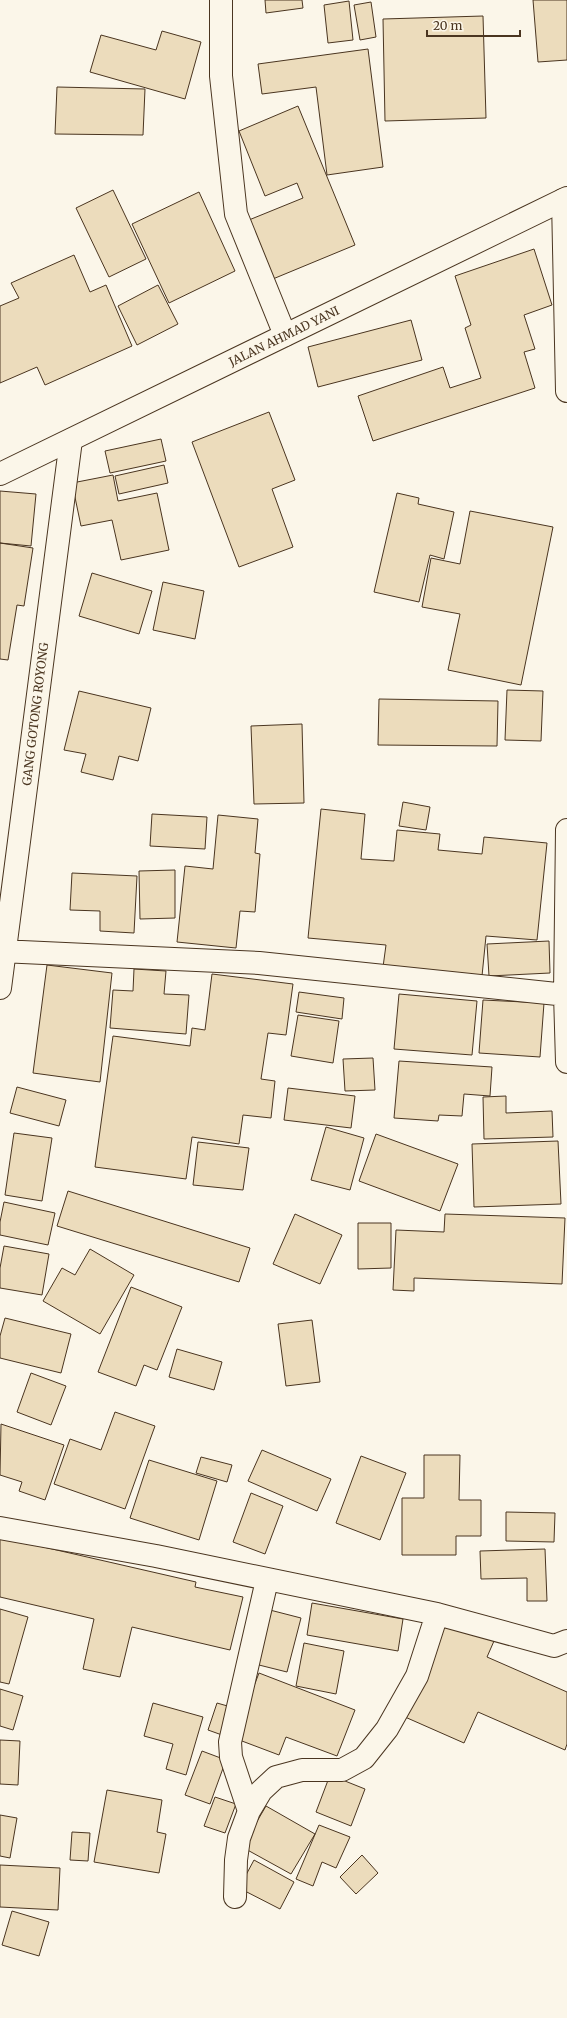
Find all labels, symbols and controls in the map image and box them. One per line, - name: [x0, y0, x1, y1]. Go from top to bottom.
- scale bar: [427, 12, 520, 38]
- text: 20 m: [433, 18, 462, 33]
- street label: JALAN AHMAD YANI: [225, 303, 342, 370]
- street label: GANG GOTONG ROYONG: [19, 641, 51, 786]

